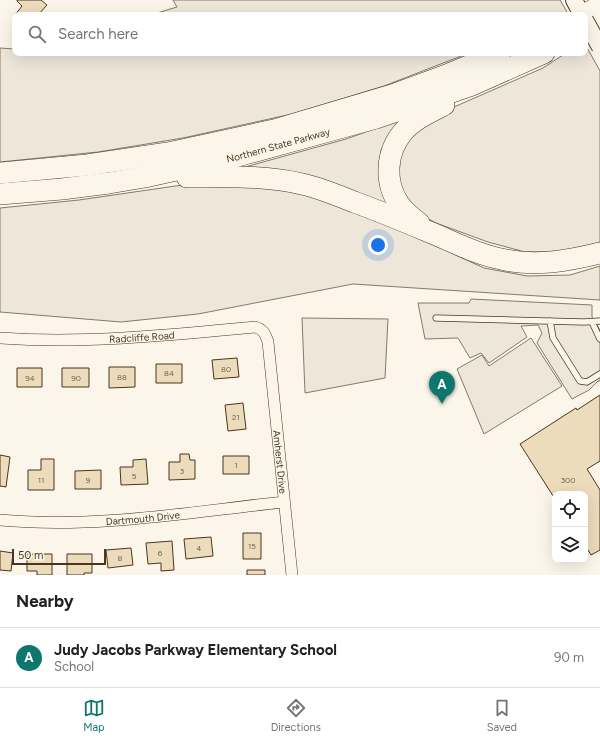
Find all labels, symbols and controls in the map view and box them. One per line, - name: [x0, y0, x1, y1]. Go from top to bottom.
- search box: [12, 12, 588, 56]
- icon: search: [26, 23, 48, 45]
- text: Search here: [58, 25, 138, 43]
- street label: Northern State Parkway: [225, 124, 332, 165]
- your location: [368, 235, 388, 255]
- street label: Radcliffe Road: [109, 328, 175, 345]
- house number: 80: [221, 364, 231, 374]
- house number: 84: [164, 368, 174, 378]
- pin: A: [429, 371, 455, 404]
- house number: 88: [117, 372, 127, 382]
- house number: 94: [25, 373, 35, 383]
- house number: 90: [71, 373, 81, 383]
- house number: 21: [232, 412, 240, 422]
- street label: Amherst Drive: [271, 429, 290, 495]
- house number: 1: [234, 460, 238, 470]
- house number: 3: [180, 466, 184, 476]
- house number: 5: [132, 471, 137, 481]
- house number: 11: [38, 475, 44, 485]
- house number: 9: [86, 475, 91, 485]
- house number: 300: [561, 475, 575, 485]
- map controls: [552, 491, 588, 563]
- button: locate: [552, 491, 588, 527]
- street label: Dartmouth Drive: [105, 508, 181, 527]
- button: layers: [552, 527, 588, 563]
- house number: 15: [248, 541, 256, 551]
- house number: 4: [197, 543, 202, 553]
- scale bar: [12, 547, 106, 566]
- house number: 6: [158, 548, 163, 558]
- text: 50 m: [18, 549, 43, 562]
- house number: 8: [118, 553, 123, 563]
- text: Nearby: [16, 591, 74, 611]
- text: Judy Jacobs Parkway Elementary School: [54, 641, 337, 659]
- text: A: [24, 650, 34, 665]
- text: 90 m: [554, 650, 584, 665]
- text: School: [54, 659, 94, 674]
- tab: Map: [83, 697, 105, 734]
- tab: Directions: [271, 697, 321, 734]
- tab: Saved: [487, 697, 517, 734]

